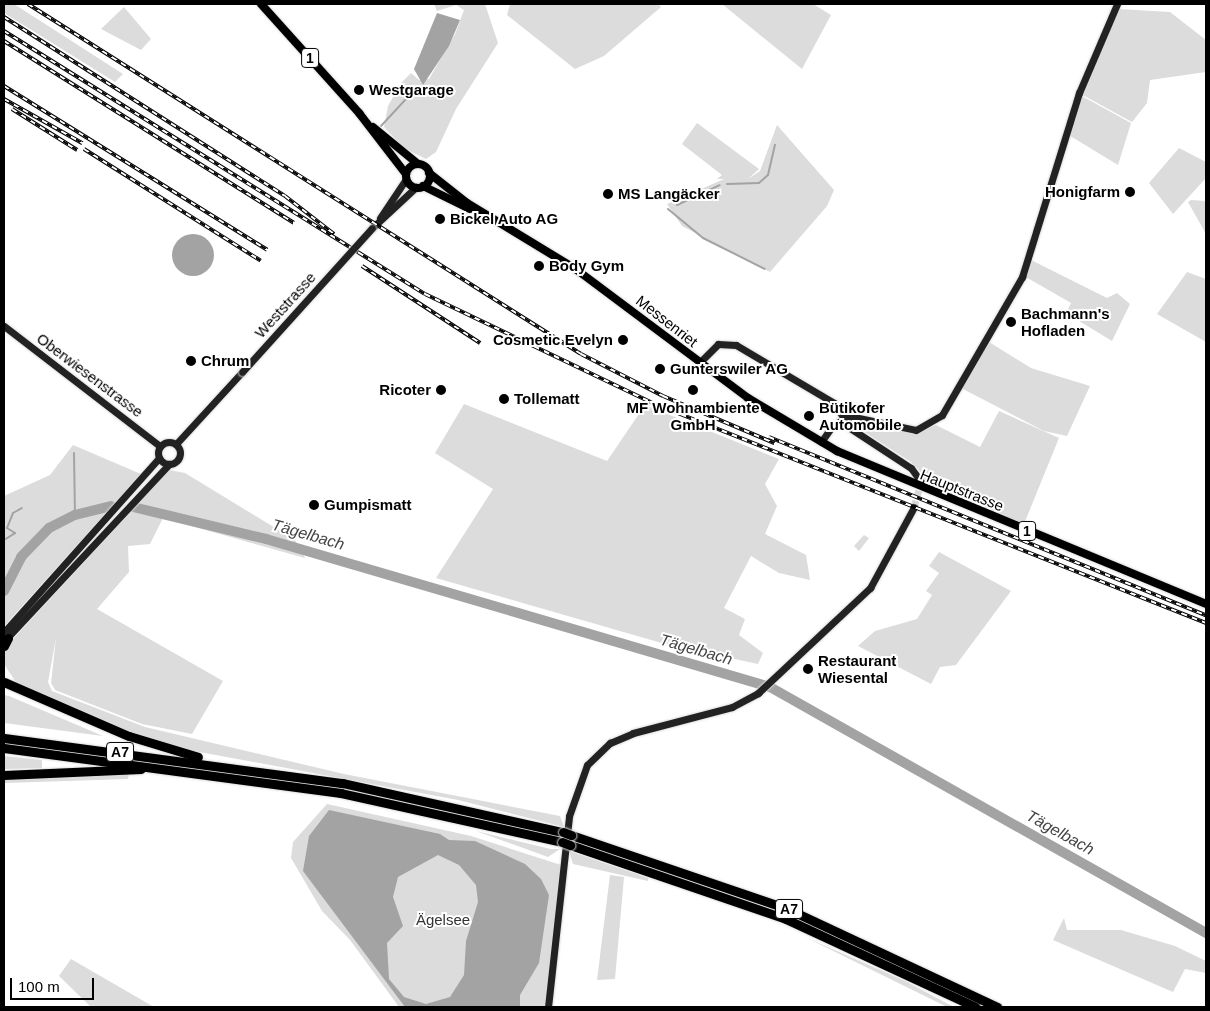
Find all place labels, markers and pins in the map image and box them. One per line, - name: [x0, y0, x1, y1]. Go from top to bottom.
- place label: Westgarage: [369, 81, 454, 99]
- marker: Westgarage: [353, 84, 365, 96]
- place label: Honigfarm: [1045, 183, 1120, 201]
- place label: MS Langäcker: [618, 185, 720, 203]
- marker: Honigfarm: [1124, 186, 1136, 198]
- marker: MS Langäcker: [602, 188, 614, 200]
- place label: Bickel Auto AG: [450, 210, 559, 228]
- marker: Bickel Auto AG: [434, 213, 446, 225]
- place label: Body Gym: [549, 257, 624, 275]
- marker: Body Gym: [533, 260, 545, 272]
- place label: Bachmann's Hofladen: [1021, 304, 1110, 339]
- marker: Bachmann's Hofladen: [1005, 316, 1017, 328]
- place label: Cosmetic Evelyn: [493, 331, 613, 349]
- marker: Cosmetic Evelyn: [617, 334, 629, 346]
- place label: Chrum: [201, 352, 249, 370]
- marker: Chrum: [185, 355, 197, 367]
- place label: Gunterswiler AG: [670, 360, 788, 378]
- marker: Gunterswiler AG: [654, 363, 666, 375]
- place label: Ricoter: [379, 381, 431, 399]
- marker: Ricoter: [435, 384, 447, 396]
- marker: MF Wohnambiente GmbH: [687, 384, 699, 396]
- place label: Tollematt: [514, 390, 580, 408]
- marker: Tollematt: [498, 393, 510, 405]
- place label: MF Wohnambiente GmbH: [626, 398, 760, 433]
- place label: Bütikofer Automobile: [819, 398, 901, 433]
- marker: Bütikofer Automobile: [803, 410, 815, 422]
- place label: Gumpismatt: [324, 496, 412, 514]
- marker: Gumpismatt: [308, 499, 320, 511]
- place label: Restaurant Wiesental: [818, 651, 896, 686]
- marker: Restaurant Wiesental: [802, 663, 814, 675]

